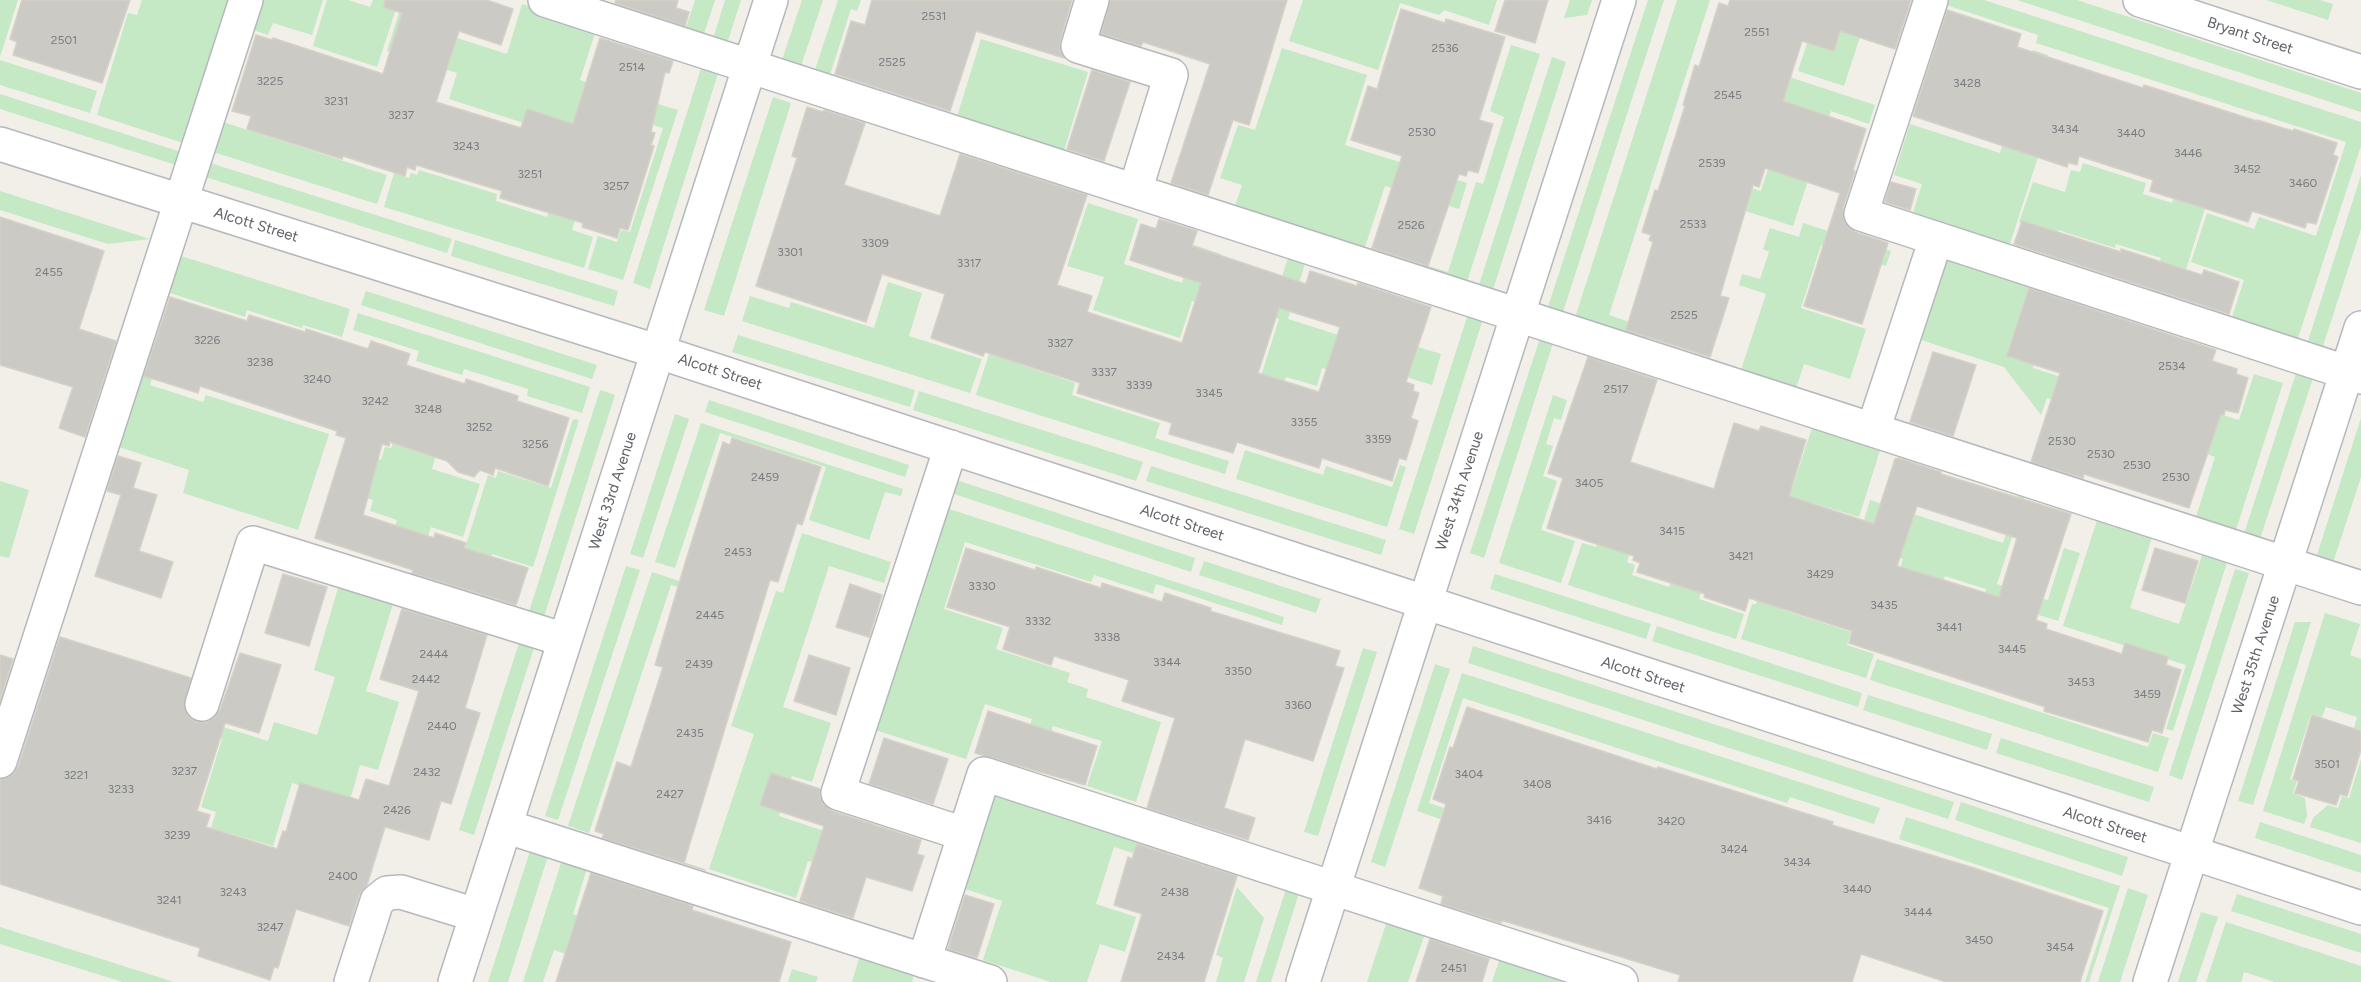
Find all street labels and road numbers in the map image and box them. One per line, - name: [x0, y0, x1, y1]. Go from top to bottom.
- street label: Bryant Street: [2205, 14, 2295, 58]
- street label: Alcott Street: [212, 204, 300, 246]
- street label: Alcott Street: [676, 350, 764, 394]
- street label: West 34th Avenue: [1432, 429, 1488, 553]
- street label: West 33rd Avenue: [585, 430, 641, 552]
- street label: Alcott Street: [1138, 501, 1226, 545]
- street label: West 35th Avenue: [2228, 593, 2284, 717]
- street label: Alcott Street: [1599, 653, 1687, 697]
- street label: Alcott Street: [2061, 803, 2149, 847]

